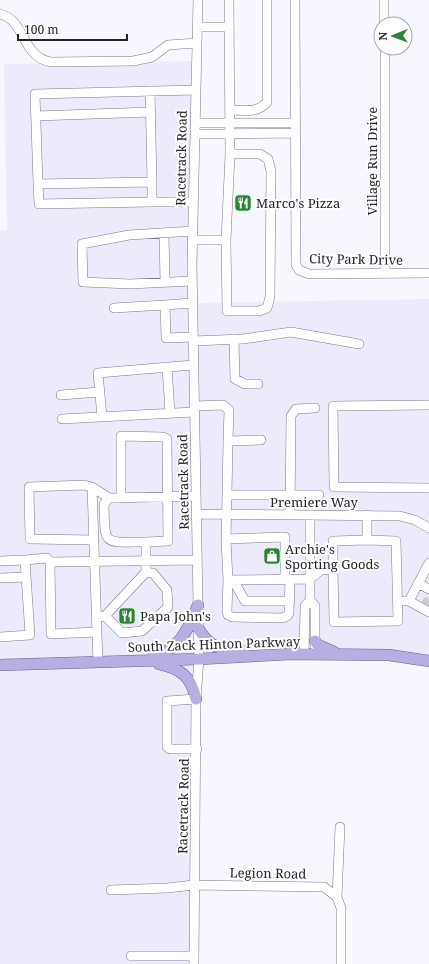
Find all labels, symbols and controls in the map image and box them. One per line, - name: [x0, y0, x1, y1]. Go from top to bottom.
- scale bar: [18, 16, 127, 42]
- north arrow: [373, 16, 413, 56]
- text: 100 m: [24, 21, 59, 38]
- text: N: [375, 31, 390, 41]
- street label: Village Run Drive: [363, 107, 381, 215]
- street label: Racetrack Road: [171, 110, 191, 206]
- restaurant icon: Marco's Pizza: [233, 193, 253, 213]
- place label: Marco's Pizza: [256, 194, 340, 212]
- street label: City Park Drive: [309, 249, 403, 269]
- street label: Racetrack Road: [173, 434, 193, 530]
- street label: Premiere Way: [270, 493, 359, 511]
- place label: Archie's Sporting Goods: [285, 540, 379, 573]
- shop icon: Archie's Sporting Goods: [262, 546, 282, 566]
- restaurant icon: Papa John's: [117, 606, 137, 626]
- place label: Papa John's: [140, 607, 211, 625]
- street label: South Zack Hinton Parkway: [127, 632, 301, 656]
- street label: Racetrack Road: [173, 758, 193, 854]
- street label: Legion Road: [229, 863, 307, 883]

